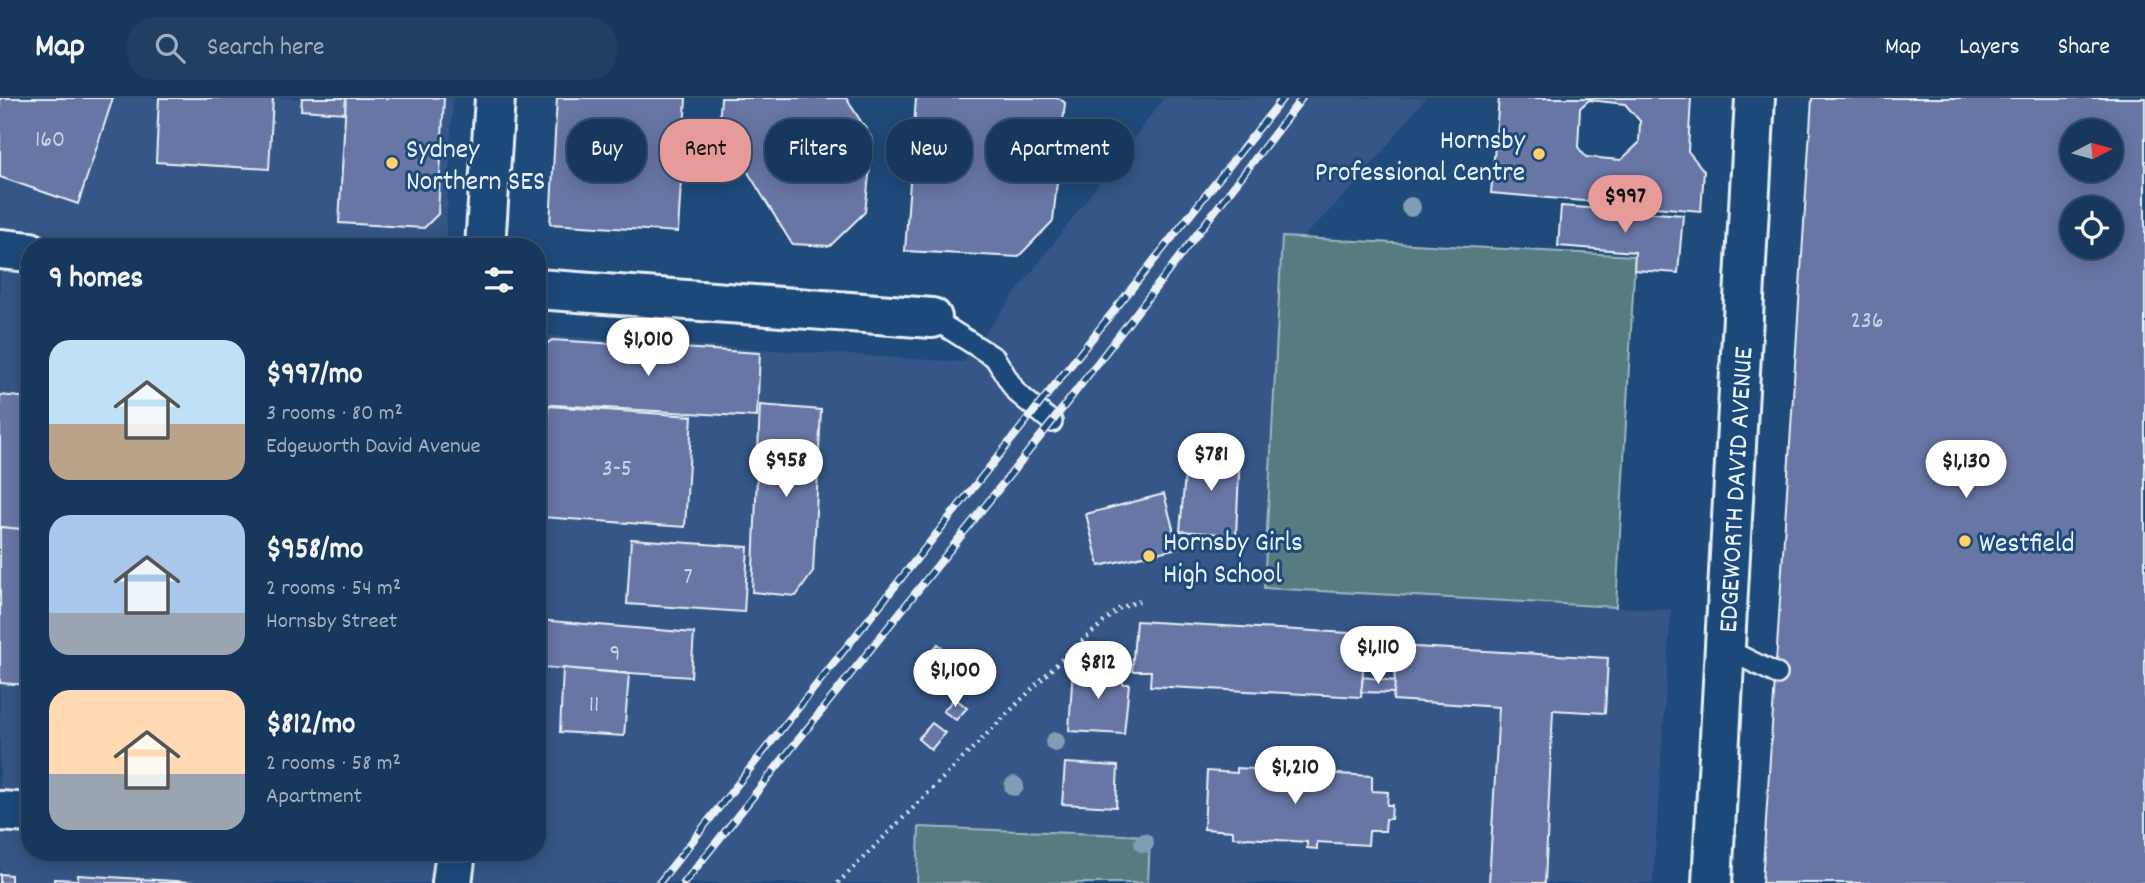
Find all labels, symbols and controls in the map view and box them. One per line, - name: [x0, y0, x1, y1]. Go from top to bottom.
- search box: [127, 17, 617, 80]
- text: Map: [35, 25, 85, 72]
- icon: search: [151, 29, 189, 67]
- text: Search here: [207, 30, 325, 67]
- text: Map: [1885, 31, 1921, 65]
- text: Layers: [1959, 31, 2020, 65]
- text: Share: [2058, 31, 2110, 65]
- chip: Buy: [567, 119, 646, 182]
- chip: Rent: [660, 119, 751, 182]
- chip: Filters: [765, 119, 872, 182]
- chip: New: [886, 119, 972, 182]
- chip: Apartment: [986, 119, 1134, 182]
- north arrow: [2060, 119, 2123, 182]
- map controls: [2060, 119, 2123, 259]
- place label: Hornsby Professional Centre: [1315, 123, 1526, 195]
- house number: 160: [35, 124, 65, 158]
- place label: Sydney Northern SES: [406, 132, 545, 204]
- marker: Hornsby Professional Centre: [1531, 146, 1547, 162]
- marker: Sydney Northern SES: [384, 155, 400, 171]
- pin: $997: [1584, 176, 1666, 235]
- text: $997: [1604, 181, 1646, 214]
- button: locate: [2060, 196, 2123, 259]
- text: 9 homes: [49, 259, 143, 302]
- icon: filters: [480, 261, 518, 299]
- house number: 236: [1851, 305, 1883, 339]
- pin: $1,010: [591, 318, 705, 378]
- text: $1,010: [622, 324, 674, 357]
- street label: EDGEWORTH DAVID AVENUE: [1711, 346, 1766, 634]
- text: $997/mo: [266, 355, 363, 398]
- icon: home: [105, 368, 189, 452]
- text: 3 rooms · 80 m²: [266, 398, 403, 431]
- text: Edgeworth David Avenue: [266, 431, 481, 464]
- pin: $781: [1170, 434, 1252, 493]
- text: $781: [1194, 439, 1228, 472]
- pin: $958: [745, 440, 827, 499]
- pin: $1,130: [1909, 440, 2023, 500]
- text: $958: [765, 445, 807, 478]
- text: $1,130: [1942, 446, 1990, 479]
- house number: 3-5: [602, 453, 632, 487]
- place label: Hornsby Girls High School: [1163, 525, 1303, 597]
- place label: Westfield: [1979, 526, 2075, 566]
- text: $958/mo: [266, 530, 363, 573]
- marker: Westfield: [1957, 533, 1973, 549]
- icon: home: [105, 543, 189, 627]
- marker: Hornsby Girls High School: [1141, 548, 1157, 564]
- house number: 7: [683, 561, 693, 595]
- text: 2 rooms · 54 m²: [266, 573, 401, 606]
- text: Hornsby Street: [266, 606, 397, 639]
- pin: $1,110: [1321, 626, 1435, 686]
- text: $1,110: [1356, 632, 1400, 665]
- house number: 9: [610, 638, 621, 672]
- pin: $812: [1057, 642, 1139, 701]
- text: $812: [1080, 647, 1116, 680]
- pin: $1,100: [898, 650, 1012, 709]
- text: $1,100: [929, 655, 981, 688]
- house number: 11: [589, 689, 599, 723]
- text: $812/mo: [266, 705, 355, 748]
- icon: home: [105, 718, 189, 802]
- pin: $1,210: [1238, 746, 1352, 806]
- text: 2 rooms · 58 m²: [266, 748, 401, 781]
- text: $1,210: [1271, 752, 1319, 785]
- text: Apartment: [266, 781, 362, 814]

